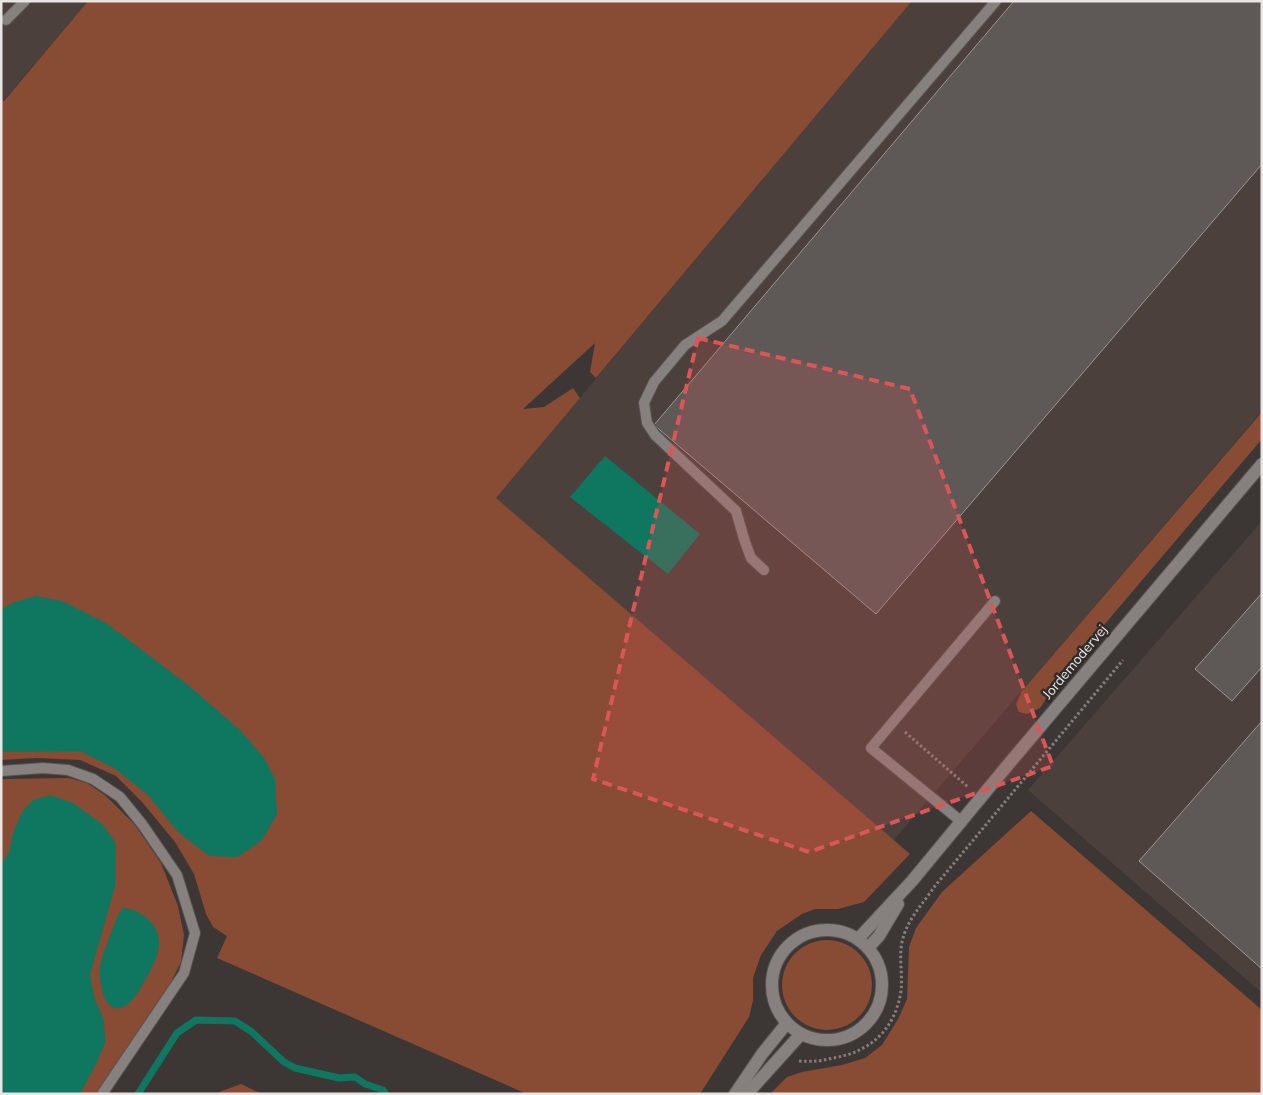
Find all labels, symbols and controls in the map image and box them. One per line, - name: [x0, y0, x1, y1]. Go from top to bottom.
- street label: Jordemodervej: [1038, 621, 1112, 704]

